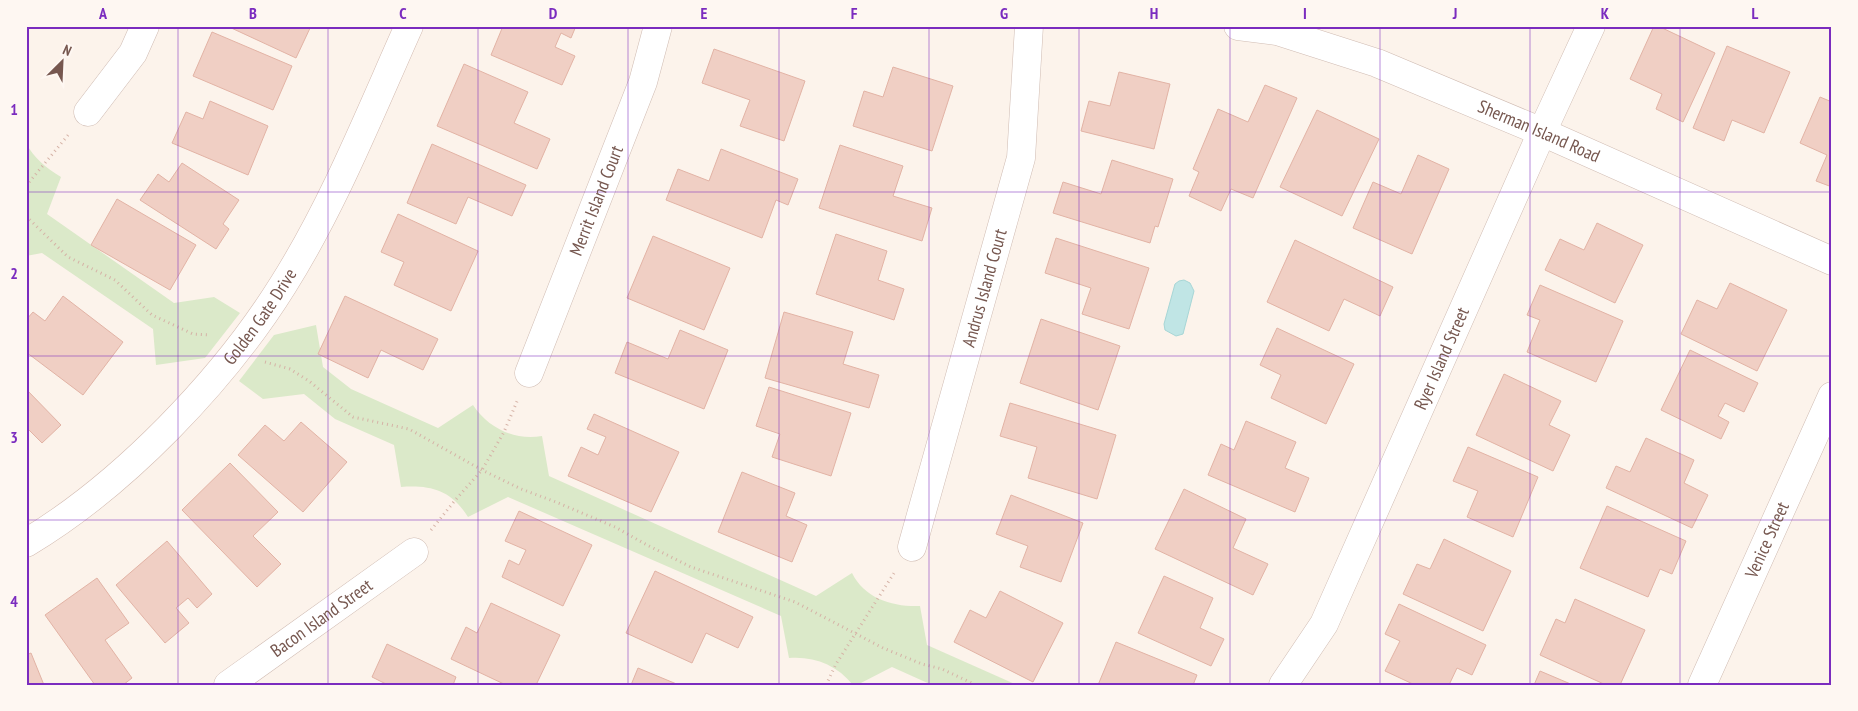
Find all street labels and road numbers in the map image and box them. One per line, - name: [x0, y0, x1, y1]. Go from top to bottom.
- street label: Sherman Island Road: [1475, 95, 1604, 167]
- street label: Merrit Island Court: [564, 142, 628, 259]
- street label: Andrus Island Court: [957, 226, 1012, 350]
- street label: Golden Gate Drive: [218, 264, 301, 369]
- street label: Ryer Island Street: [1408, 303, 1474, 413]
- street label: Venice Street: [1739, 498, 1794, 583]
- street label: Bacon Island Street: [266, 573, 377, 662]

